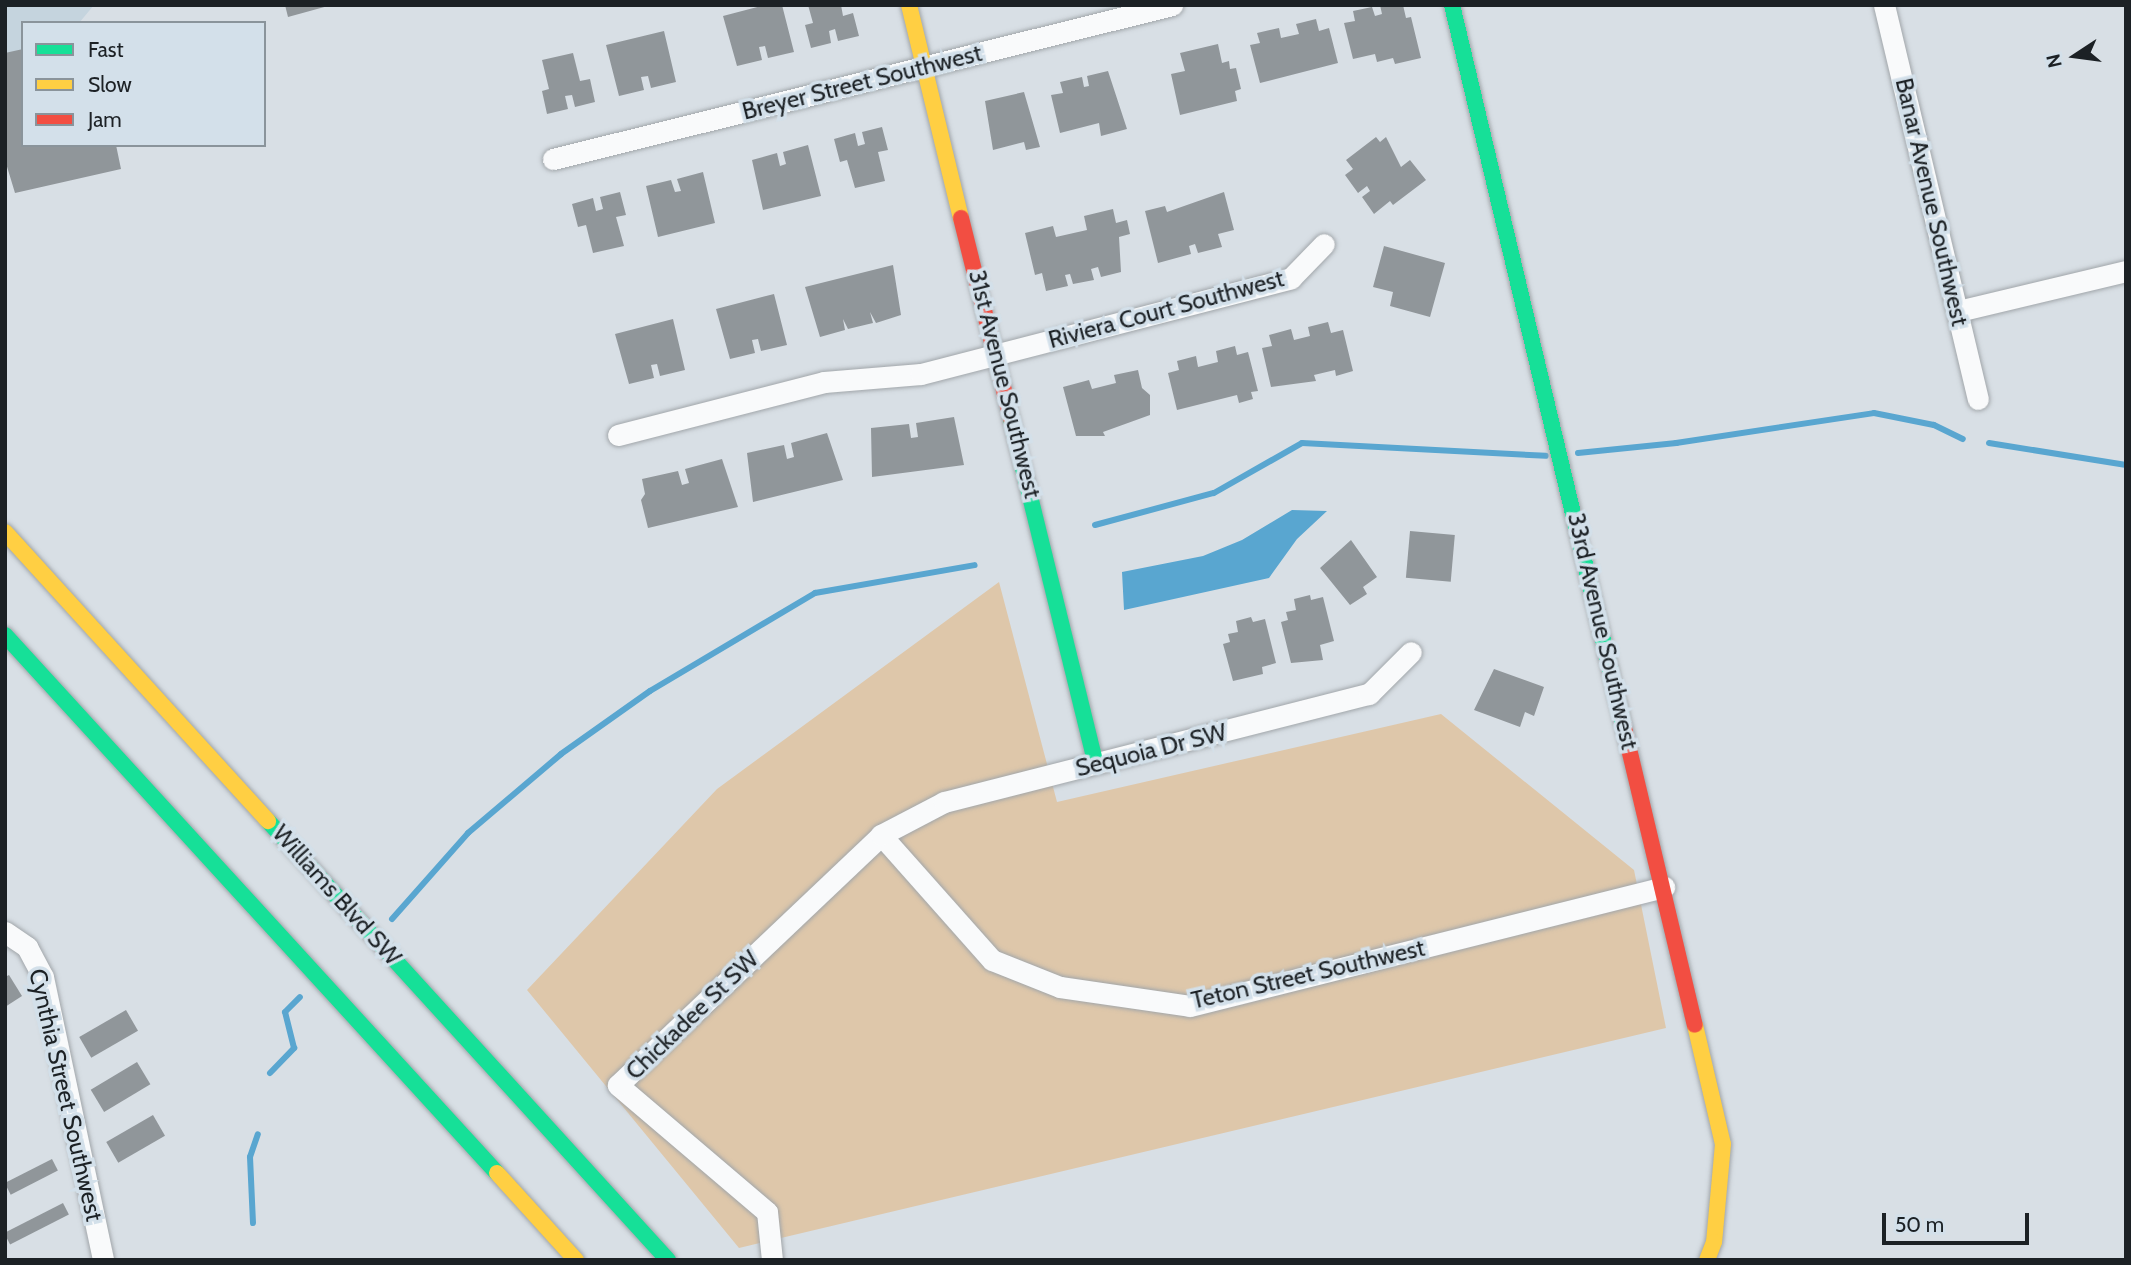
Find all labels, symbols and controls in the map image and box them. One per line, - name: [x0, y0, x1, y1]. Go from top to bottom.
- legend: [21, 21, 266, 147]
- north arrow: [2040, 21, 2110, 91]
- text: Fast: [88, 37, 124, 62]
- street label: Breyer Street Southwest: [739, 38, 985, 126]
- text: N: [2041, 52, 2067, 70]
- text: Slow: [88, 72, 132, 97]
- street label: Banar Avenue Southwest: [1889, 75, 1975, 329]
- text: Jam: [88, 107, 122, 132]
- street label: Riviera Court Southwest: [1045, 264, 1287, 354]
- street label: 31st Avenue Southwest: [963, 267, 1047, 501]
- street label: 33rd Avenue Southwest: [1562, 510, 1644, 752]
- street label: Sequoia Dr SW: [1073, 717, 1229, 783]
- street label: Williams Blvd SW: [267, 819, 407, 971]
- street label: Teton Street Southwest: [1189, 933, 1427, 1015]
- street label: Chickadee St SW: [620, 945, 764, 1085]
- street label: Cynthia Street Southwest: [23, 966, 109, 1224]
- scale bar: [1886, 1198, 2033, 1242]
- text: 50 m: [1895, 1212, 1944, 1237]

